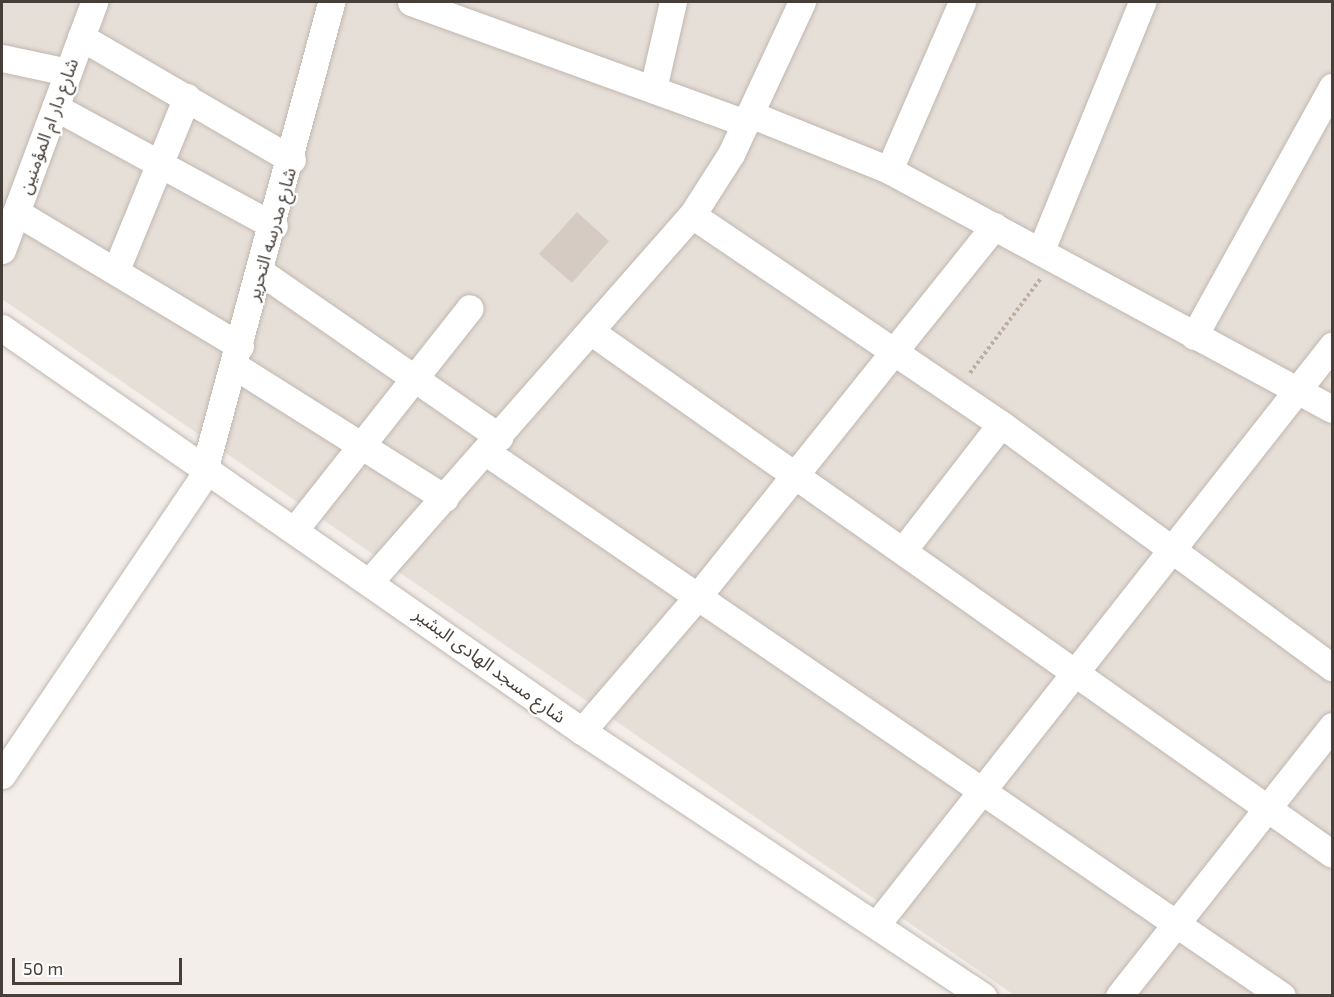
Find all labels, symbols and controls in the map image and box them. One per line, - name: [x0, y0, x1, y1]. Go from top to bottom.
- street label: شارع دار ام المؤمنين: [13, 55, 83, 197]
- street label: شارع مدرسه التحرير: [242, 165, 300, 303]
- street label: شارع مسجد الهادى البشير: [410, 603, 570, 727]
- scale bar: [15, 946, 184, 984]
- text: 50 m: [23, 957, 63, 979]

